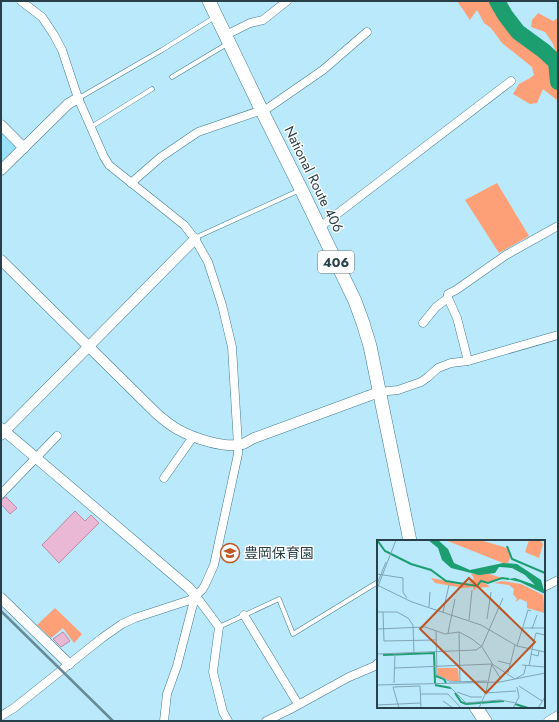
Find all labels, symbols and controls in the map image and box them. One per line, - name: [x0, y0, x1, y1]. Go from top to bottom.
- street label: National Route 406: [280, 123, 348, 235]
- road number: 406: [318, 251, 354, 273]
- inset map: [377, 540, 545, 708]
- school or university icon: 豊岡保育園: [219, 542, 241, 564]
- place label: 豊岡保育園: [244, 543, 314, 563]

